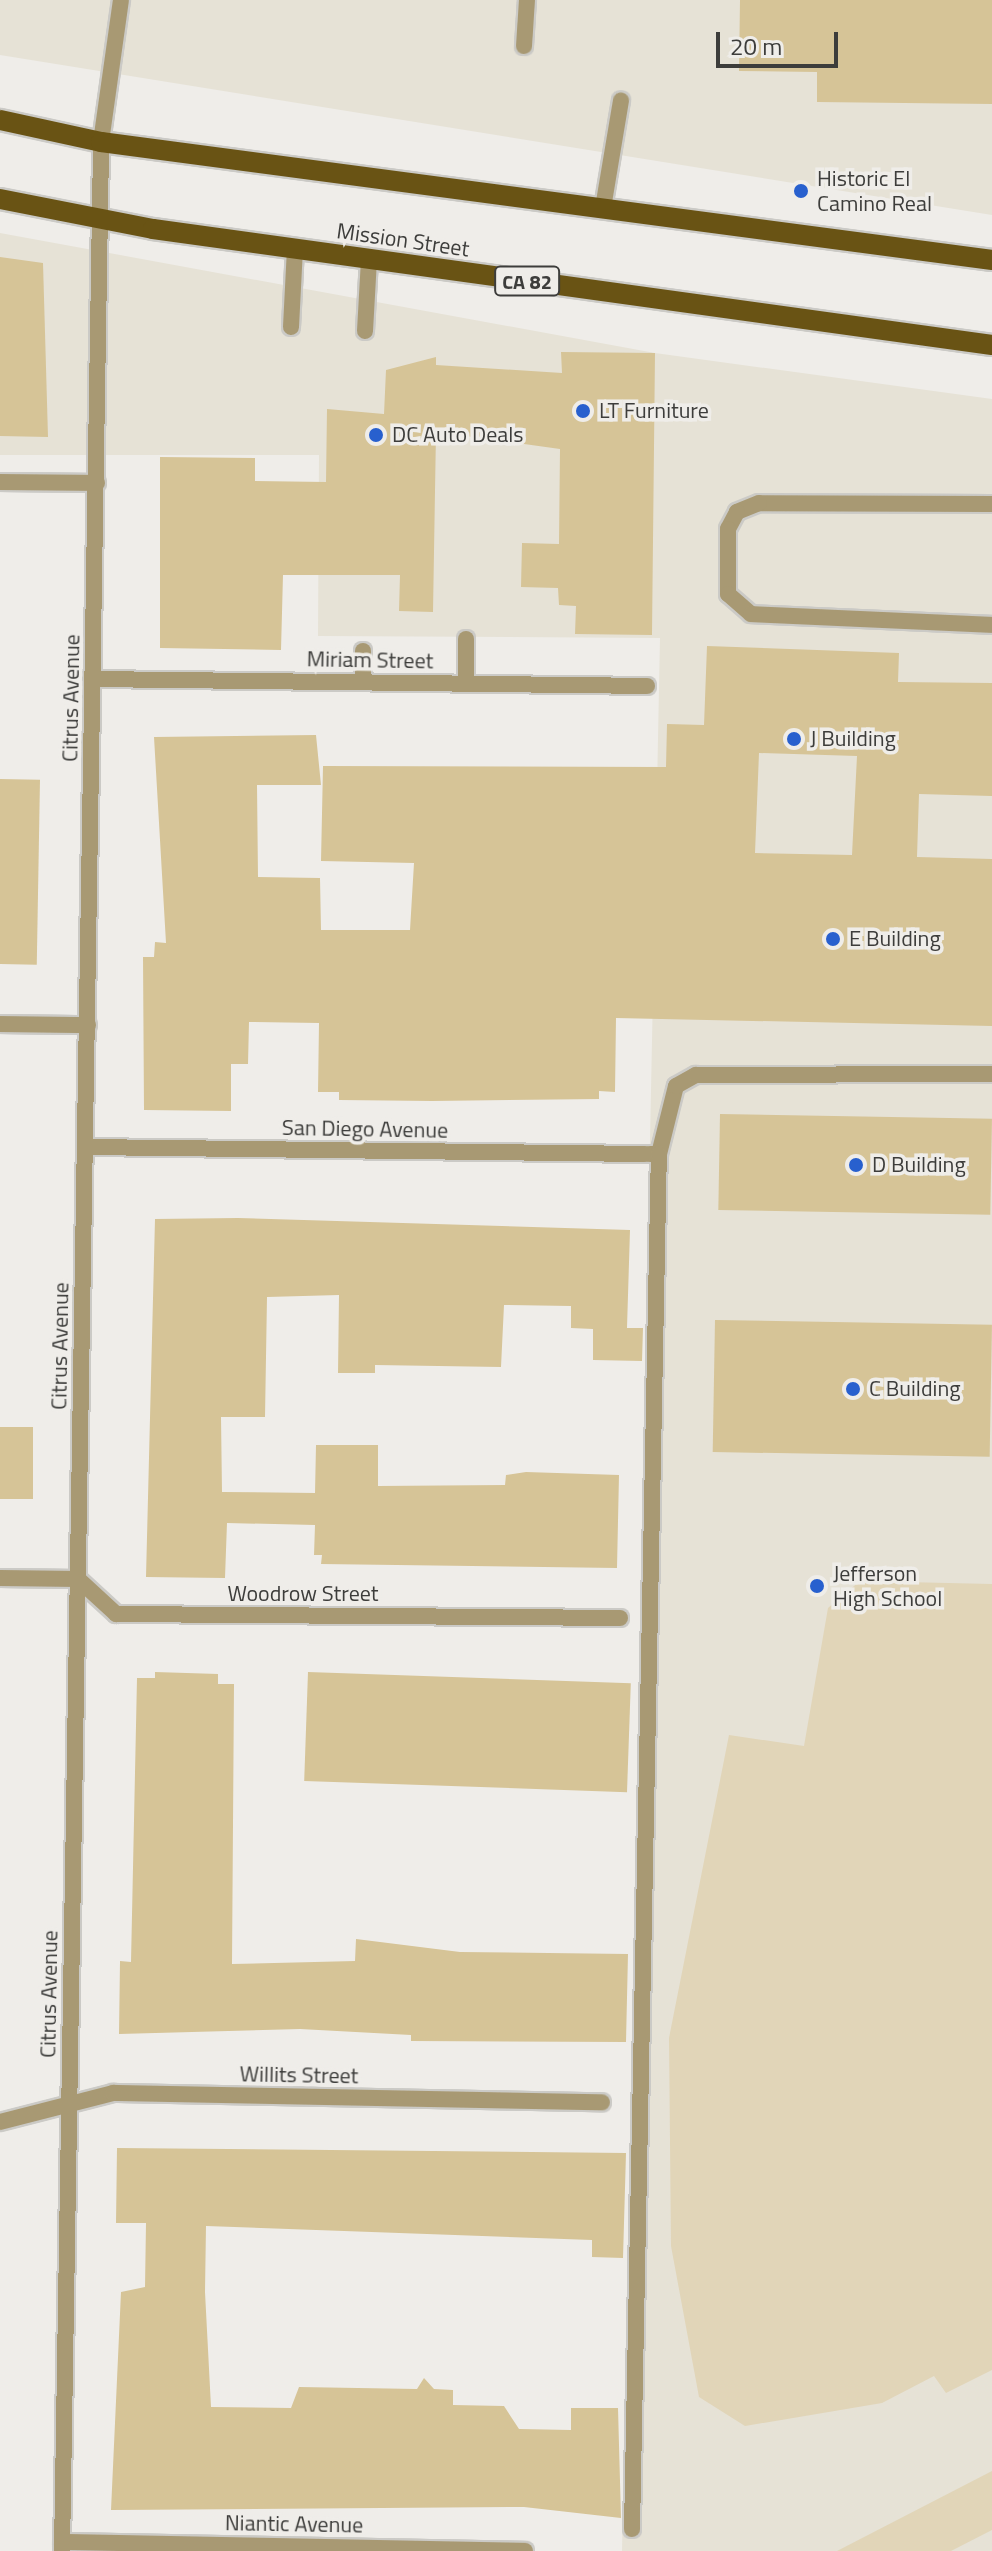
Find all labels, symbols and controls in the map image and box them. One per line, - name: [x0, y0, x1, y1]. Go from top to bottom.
- scale bar: [720, 16, 842, 66]
- text: 20 m: [730, 28, 782, 64]
- place label: Historic El Camino Real: [817, 165, 932, 216]
- marker: Historic El Camino Real: [792, 182, 810, 200]
- street label: Mission Street: [335, 218, 471, 262]
- road number: CA 82: [493, 265, 561, 297]
- place label: LT Furniture: [599, 398, 709, 424]
- marker: LT Furniture: [574, 402, 592, 420]
- place label: DC Auto Deals: [392, 422, 524, 448]
- marker: DC Auto Deals: [367, 426, 385, 444]
- street label: Citrus Avenue: [57, 634, 85, 762]
- street label: Miriam Street: [306, 646, 434, 674]
- place label: J Building: [810, 726, 896, 752]
- marker: J Building: [785, 730, 803, 748]
- place label: E Building: [849, 926, 941, 952]
- marker: E Building: [824, 930, 842, 948]
- street label: San Diego Avenue: [282, 1114, 448, 1144]
- place label: D Building: [872, 1152, 966, 1178]
- marker: D Building: [847, 1156, 865, 1174]
- street label: Citrus Avenue: [46, 1282, 74, 1410]
- place label: C Building: [869, 1376, 961, 1402]
- marker: C Building: [844, 1380, 862, 1398]
- place label: Jefferson High School: [833, 1560, 942, 1612]
- marker: Jefferson High School: [808, 1577, 826, 1595]
- street label: Woodrow Street: [227, 1581, 379, 1607]
- street label: Citrus Avenue: [35, 1930, 63, 2058]
- street label: Willits Street: [239, 2061, 359, 2089]
- street label: Niantic Avenue: [225, 2510, 363, 2538]

